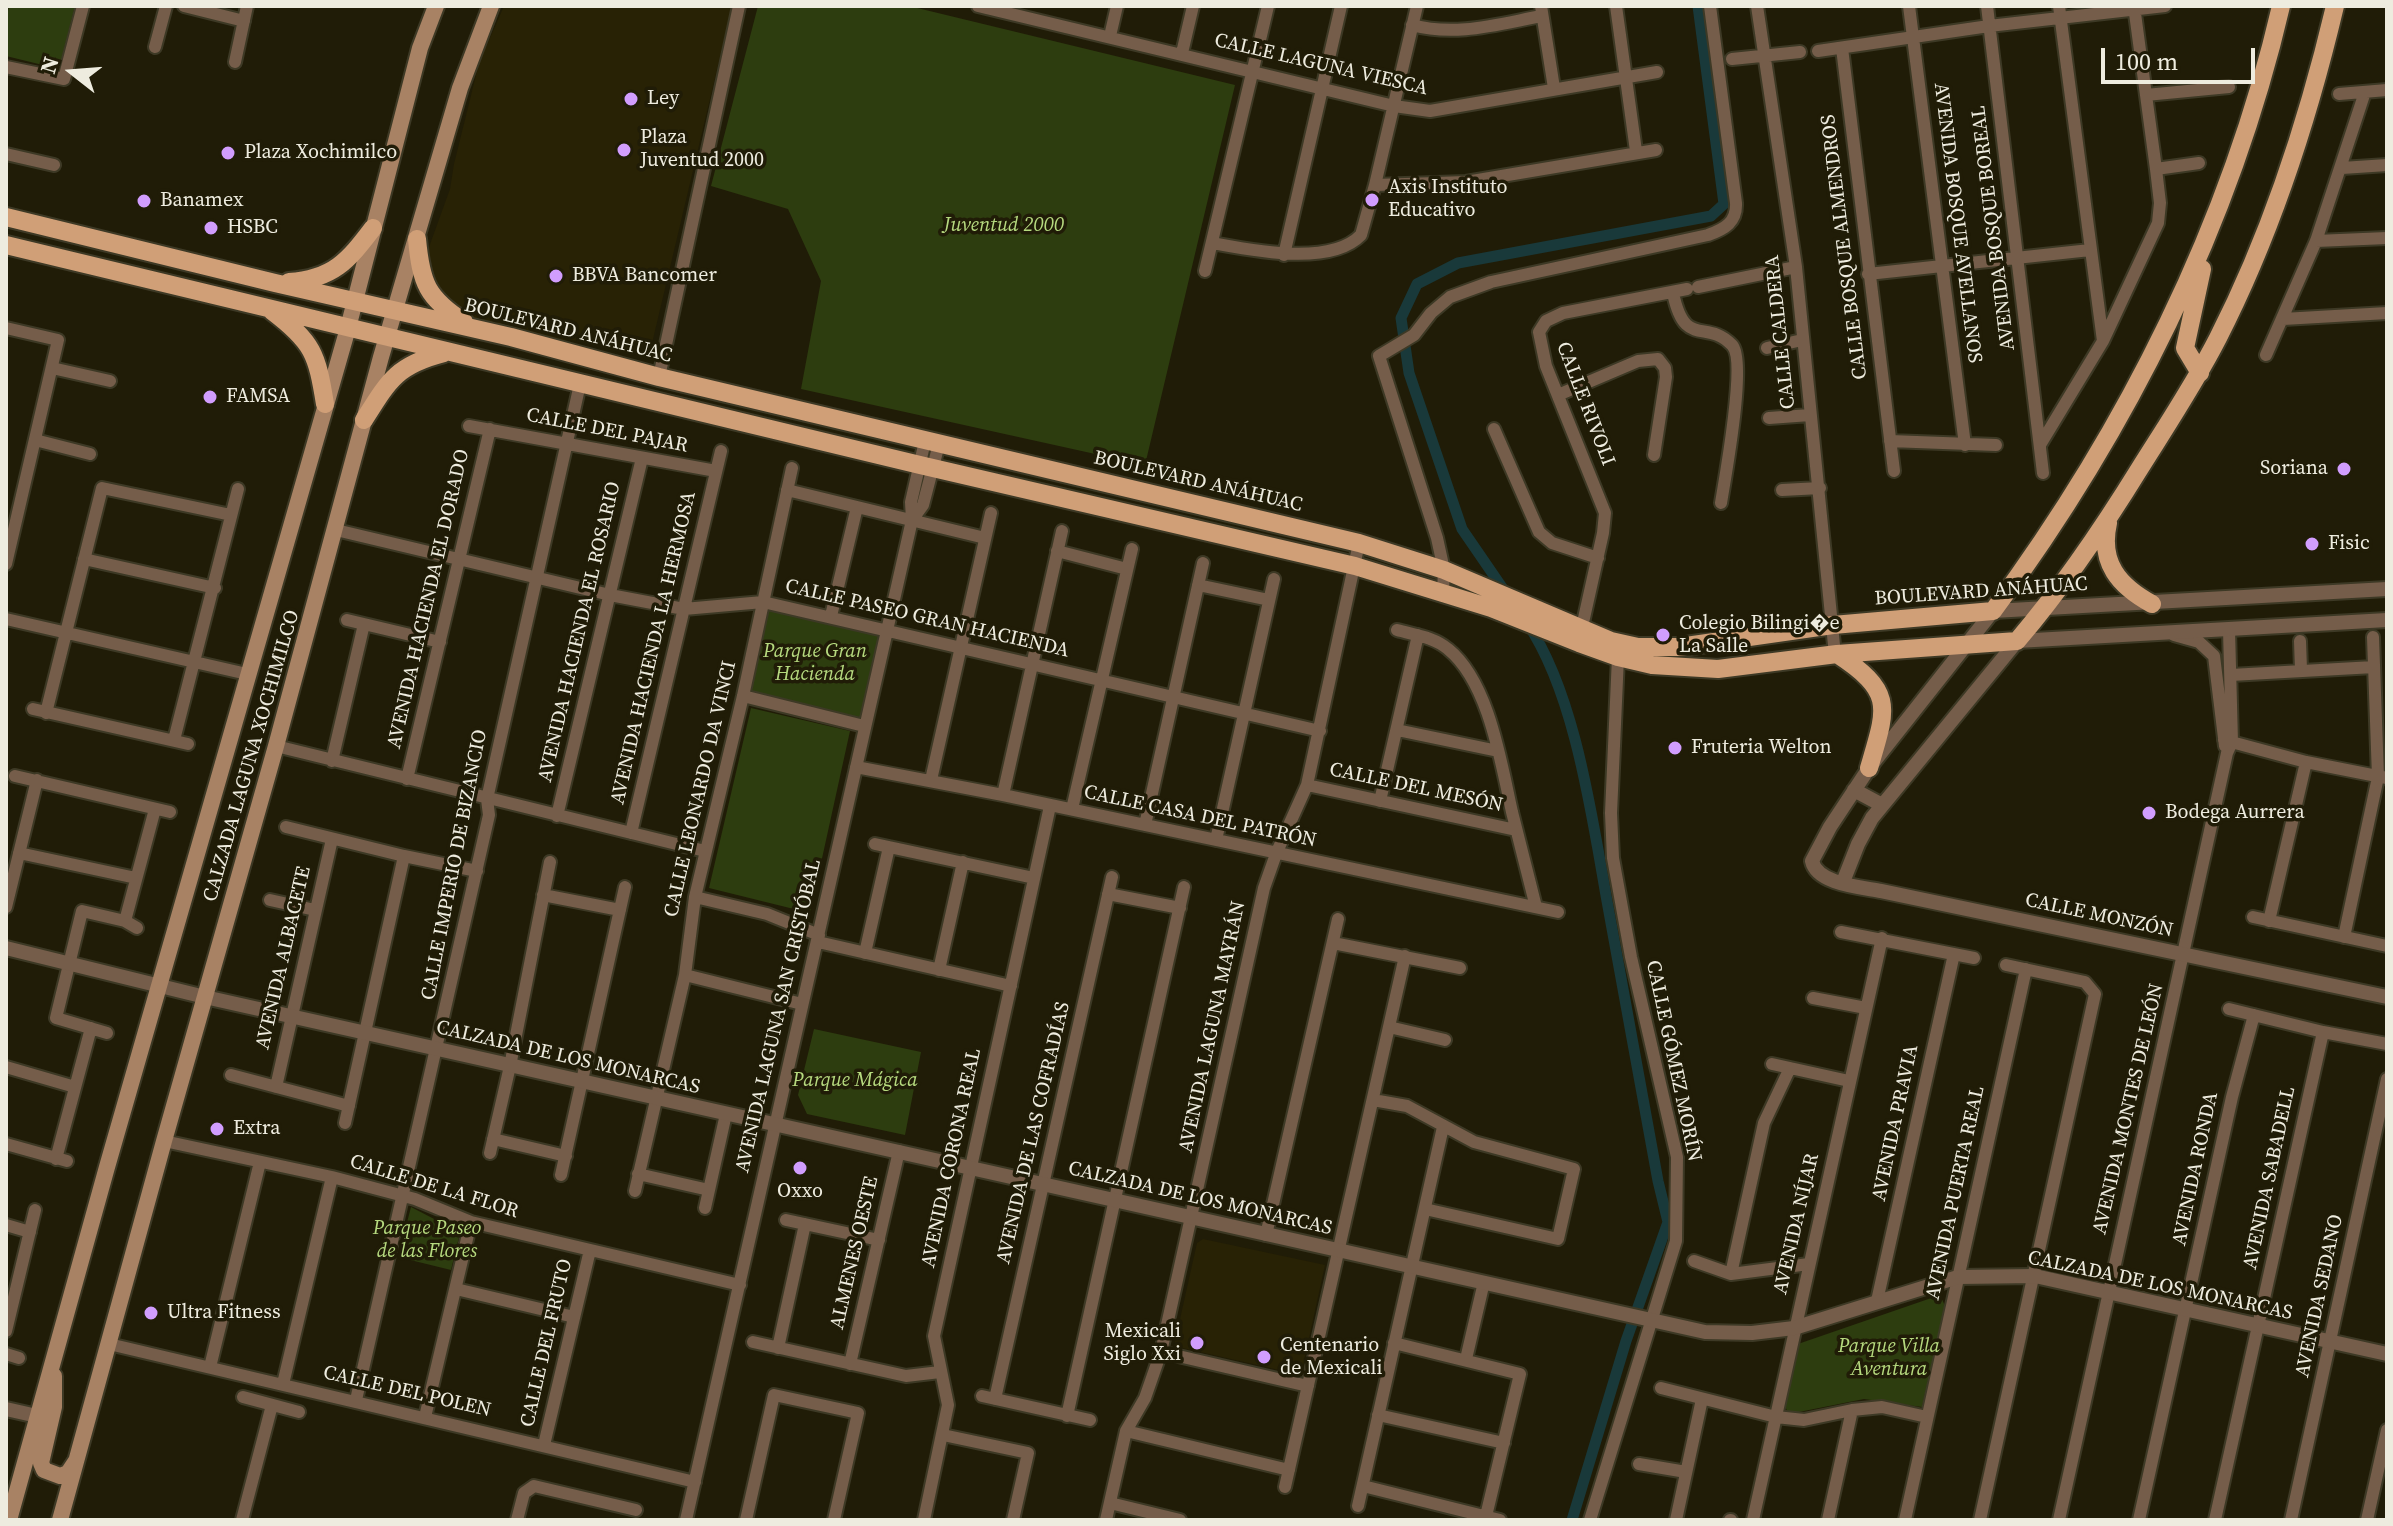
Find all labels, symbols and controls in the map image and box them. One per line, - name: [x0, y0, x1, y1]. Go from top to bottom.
- street label: CALLE LAGUNA VIESCA: [1212, 29, 1430, 101]
- north arrow: [32, 32, 112, 112]
- scale bar: [2105, 32, 2259, 82]
- text: 100 m: [2115, 45, 2178, 78]
- text: N: [32, 53, 66, 77]
- street label: AVENIDA BOSQUE AVELLANOS: [1928, 81, 1986, 365]
- place label: Ley: [647, 87, 679, 111]
- marker: Ley: [622, 90, 640, 108]
- street label: AVENIDA BOSQUE BOREAL: [1967, 104, 2021, 352]
- street label: CALLE BOSQUE ALMENDROS: [1817, 113, 1873, 381]
- place label: Plaza Juventud 2000: [640, 126, 764, 173]
- place label: Plaza Xochimilco: [244, 141, 397, 165]
- marker: Plaza Juventud 2000: [615, 141, 633, 159]
- marker: Plaza Xochimilco: [219, 144, 237, 162]
- place label: Axis Instituto Educativo: [1388, 176, 1507, 223]
- place label: Banamex: [160, 189, 244, 213]
- marker: Axis Instituto Educativo: [1363, 191, 1381, 209]
- marker: Banamex: [135, 192, 153, 210]
- park label: Juventud 2000: [944, 214, 1064, 238]
- place label: HSBC: [227, 216, 278, 240]
- marker: HSBC: [202, 219, 220, 237]
- street label: CALLE CALDERA: [1761, 254, 1801, 410]
- place label: BBVA Bancomer: [572, 264, 717, 288]
- marker: BBVA Bancomer: [547, 267, 565, 285]
- street label: BOULEVARD ANÁHUAC: [462, 294, 674, 368]
- street label: CALLE RIVOLI: [1550, 339, 1620, 469]
- place label: FAMSA: [226, 385, 290, 409]
- marker: FAMSA: [201, 388, 219, 406]
- street label: CALLE DEL PAJAR: [524, 404, 690, 458]
- street label: BOULEVARD ANÁHUAC: [1091, 446, 1305, 518]
- street label: AVENIDA HACIENDA EL DORADO: [383, 447, 475, 751]
- place label: Soriana: [2260, 457, 2328, 481]
- marker: Soriana: [2335, 460, 2353, 478]
- street label: AVENIDA HACIENDA EL ROSARIO: [534, 479, 626, 785]
- street label: AVENIDA HACIENDA LA HERMOSA: [606, 489, 702, 807]
- place label: Fisic: [2328, 532, 2370, 556]
- marker: Fisic: [2303, 535, 2321, 553]
- street label: BOULEVARD ANÁHUAC: [1874, 573, 2088, 611]
- street label: CALLE PASEO GRAN HACIENDA: [783, 575, 1071, 663]
- street label: CALZADA LAGUNA XOCHIMILCO: [199, 607, 305, 905]
- place label: Colegio Bilingi�e La Salle: [1679, 612, 1840, 659]
- marker: Colegio Bilingi�e La Salle: [1654, 626, 1672, 644]
- park label: Parque Gran Hacienda: [763, 640, 867, 687]
- street label: CALLE LEONARDO DA VINCI: [660, 659, 742, 919]
- street label: CALLE IMPERIO DE BIZANCIO: [417, 728, 493, 1002]
- place label: Fruteria Welton: [1691, 736, 1832, 760]
- marker: Fruteria Welton: [1666, 739, 1684, 757]
- street label: CALLE DEL MESÓN: [1327, 758, 1505, 818]
- street label: CALLE CASA DEL PATRÓN: [1082, 781, 1318, 853]
- place label: Bodega Aurrera: [2165, 801, 2305, 825]
- marker: Bodega Aurrera: [2140, 804, 2158, 822]
- street label: AVENIDA LAGUNA SAN CRISTÓBAL: [731, 857, 827, 1175]
- street label: AVENIDA ALBACETE: [251, 864, 317, 1052]
- street label: CALLE MONZÓN: [2023, 889, 2175, 943]
- street label: AVENIDA LAGUNA MAYRÁN: [1175, 899, 1251, 1155]
- street label: CALLE GÓMEZ MORÍN: [1640, 958, 1706, 1164]
- street label: AVENIDA MONTES DE LEÓN: [2088, 981, 2170, 1237]
- street label: AVENIDA DE LAS COFRADÍAS: [992, 1000, 1076, 1266]
- street label: CALZADA DE LOS MONARCAS: [434, 1016, 702, 1100]
- street label: AVENIDA PRAVIA: [1868, 1043, 1924, 1203]
- street label: AVENIDA CORONA REAL: [917, 1046, 987, 1270]
- park label: Parque Mágica: [792, 1069, 918, 1093]
- street label: AVENIDA PUERTA REAL: [1922, 1084, 1990, 1302]
- street label: AVENIDA SABADELL: [2239, 1084, 2301, 1272]
- street label: AVENIDA RONDA: [2168, 1090, 2224, 1248]
- place label: Extra: [233, 1117, 280, 1141]
- marker: Extra: [208, 1120, 226, 1138]
- street label: CALLE DE LA FLOR: [347, 1150, 521, 1224]
- street label: AVENIDA NÍJAR: [1769, 1151, 1825, 1297]
- street label: CALZADA DE LOS MONARCAS: [1066, 1157, 1334, 1241]
- marker: Oxxo: [791, 1159, 809, 1177]
- street label: ALMENES OESTE: [826, 1174, 884, 1332]
- place label: Oxxo: [777, 1180, 823, 1204]
- street label: AVENIDA SEDANO: [2291, 1212, 2349, 1380]
- park label: Parque Paseo de las Flores: [373, 1217, 481, 1264]
- street label: CALZADA DE LOS MONARCAS: [2025, 1246, 2295, 1326]
- street label: CALLE DEL FRUTO: [516, 1257, 578, 1429]
- place label: Ultra Fitness: [167, 1301, 281, 1325]
- marker: Ultra Fitness: [142, 1304, 160, 1322]
- place label: Mexicali Siglo Xxi: [1104, 1320, 1181, 1367]
- marker: Mexicali Siglo Xxi: [1188, 1334, 1206, 1352]
- place label: Centenario de Mexicali: [1280, 1334, 1382, 1381]
- park label: Parque Villa Aventura: [1838, 1335, 1940, 1382]
- marker: Centenario de Mexicali: [1255, 1348, 1273, 1366]
- street label: CALLE DEL POLEN: [321, 1361, 493, 1423]

